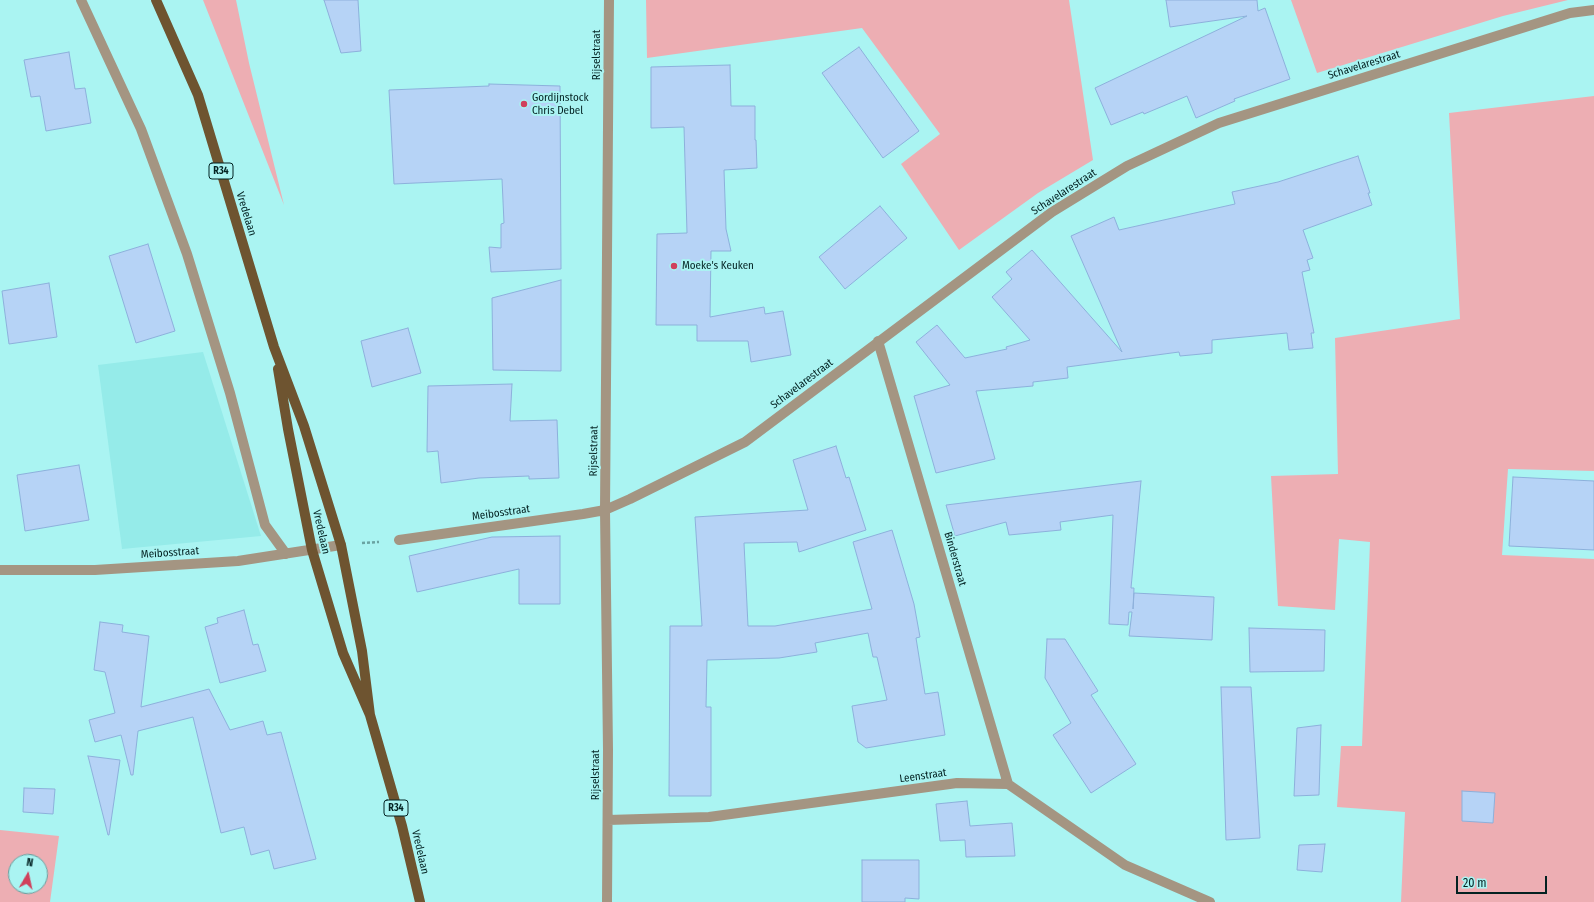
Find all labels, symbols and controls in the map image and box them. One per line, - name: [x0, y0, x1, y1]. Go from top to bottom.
- street label: Rijselstraat: [590, 30, 604, 80]
- street label: Schavelarestraat: [1326, 48, 1402, 82]
- place label: Gordijnstock Chris Debel: [532, 91, 589, 117]
- marker: Gordijnstock Chris Debel: [519, 99, 529, 109]
- road number: R34: [209, 163, 233, 179]
- street label: Schavelarestraat: [1029, 166, 1099, 218]
- street label: Vredelaan: [233, 190, 259, 238]
- place label: Moeke's Keuken: [682, 259, 754, 273]
- marker: Moeke's Keuken: [669, 261, 679, 271]
- street label: Schavelarestraat: [768, 356, 836, 412]
- street label: Rijselstraat: [587, 426, 601, 476]
- street label: Meibosstraat: [471, 502, 531, 524]
- street label: Vredelaan: [309, 509, 333, 555]
- street label: Binderstraat: [941, 530, 969, 588]
- street label: Meibosstraat: [140, 544, 200, 562]
- street label: Rijselstraat: [589, 750, 603, 800]
- street label: Leenstraat: [899, 766, 947, 786]
- road number: R34: [384, 800, 408, 816]
- street label: Vredelaan: [408, 829, 432, 875]
- north arrow: [8, 854, 48, 894]
- text: N: [26, 856, 34, 870]
- scale bar: [1458, 868, 1549, 894]
- text: 20 m: [1463, 876, 1487, 890]

